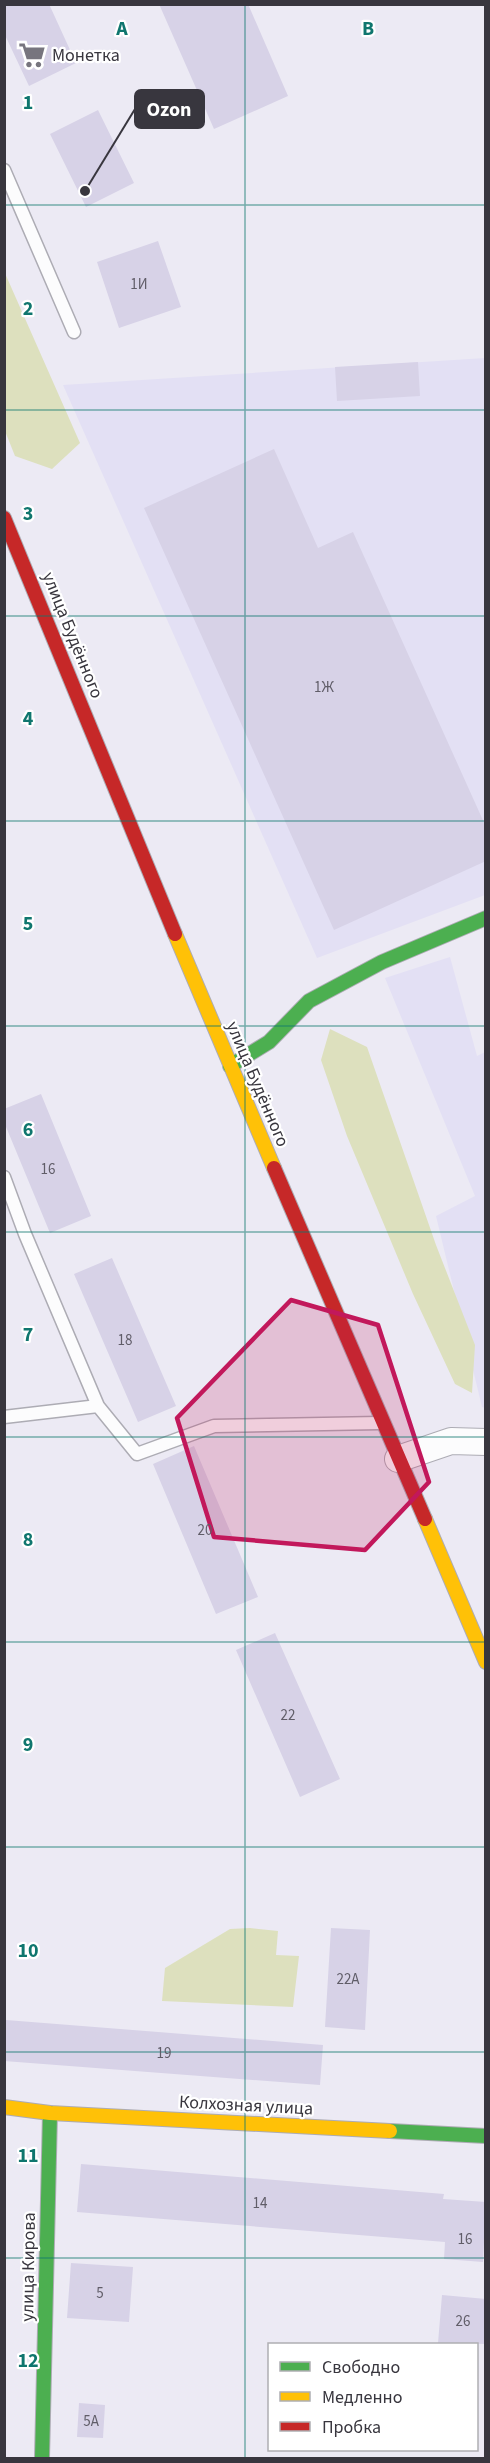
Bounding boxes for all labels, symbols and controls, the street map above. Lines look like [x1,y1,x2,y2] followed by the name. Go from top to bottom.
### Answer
[115,15,128,43] text: A
[362,15,374,43] text: B
[17,40,47,70] supermarket icon: Монетка
[52,43,120,68] place label: Монетка
[23,89,33,117] text: 1
[135,90,204,128] callout: Ozon
[147,96,191,124] text: Ozon
[130,274,148,295] house number: 1И
[23,295,33,323] text: 2
[23,500,33,528] text: 3
[36,568,109,702] street label: улица Будённого
[314,677,335,698] house number: 1Ж
[23,705,34,733] text: 4
[23,910,33,938] text: 5
[220,1018,295,1151] street label: улица Будённого
[23,1116,33,1144] text: 6
[41,1159,55,1180] house number: 16
[23,1321,33,1349] text: 7
[118,1330,132,1351] house number: 18
[198,1520,212,1541] house number: 20
[23,1526,33,1554] text: 8
[281,1705,295,1726] house number: 22
[23,1731,33,1759] text: 9
[17,1937,39,1965] text: 10
[336,1969,360,1990] house number: 22А
[157,2043,171,2064] house number: 19
[178,2090,314,2121] street label: Колхозная улица
[17,2142,39,2170] text: 11
[253,2193,268,2214] house number: 14
[15,2212,42,2322] street label: улица Кирова
[458,2229,472,2250] house number: 16
[96,2283,104,2304] house number: 5
[456,2311,470,2332] house number: 26
[268,2343,478,2451] legend
[17,2347,39,2375] text: 12
[322,2355,400,2380] text: Свободно
[322,2385,402,2410] text: Медленно
[83,2411,100,2432] house number: 5А
[322,2415,381,2440] text: Пробка

